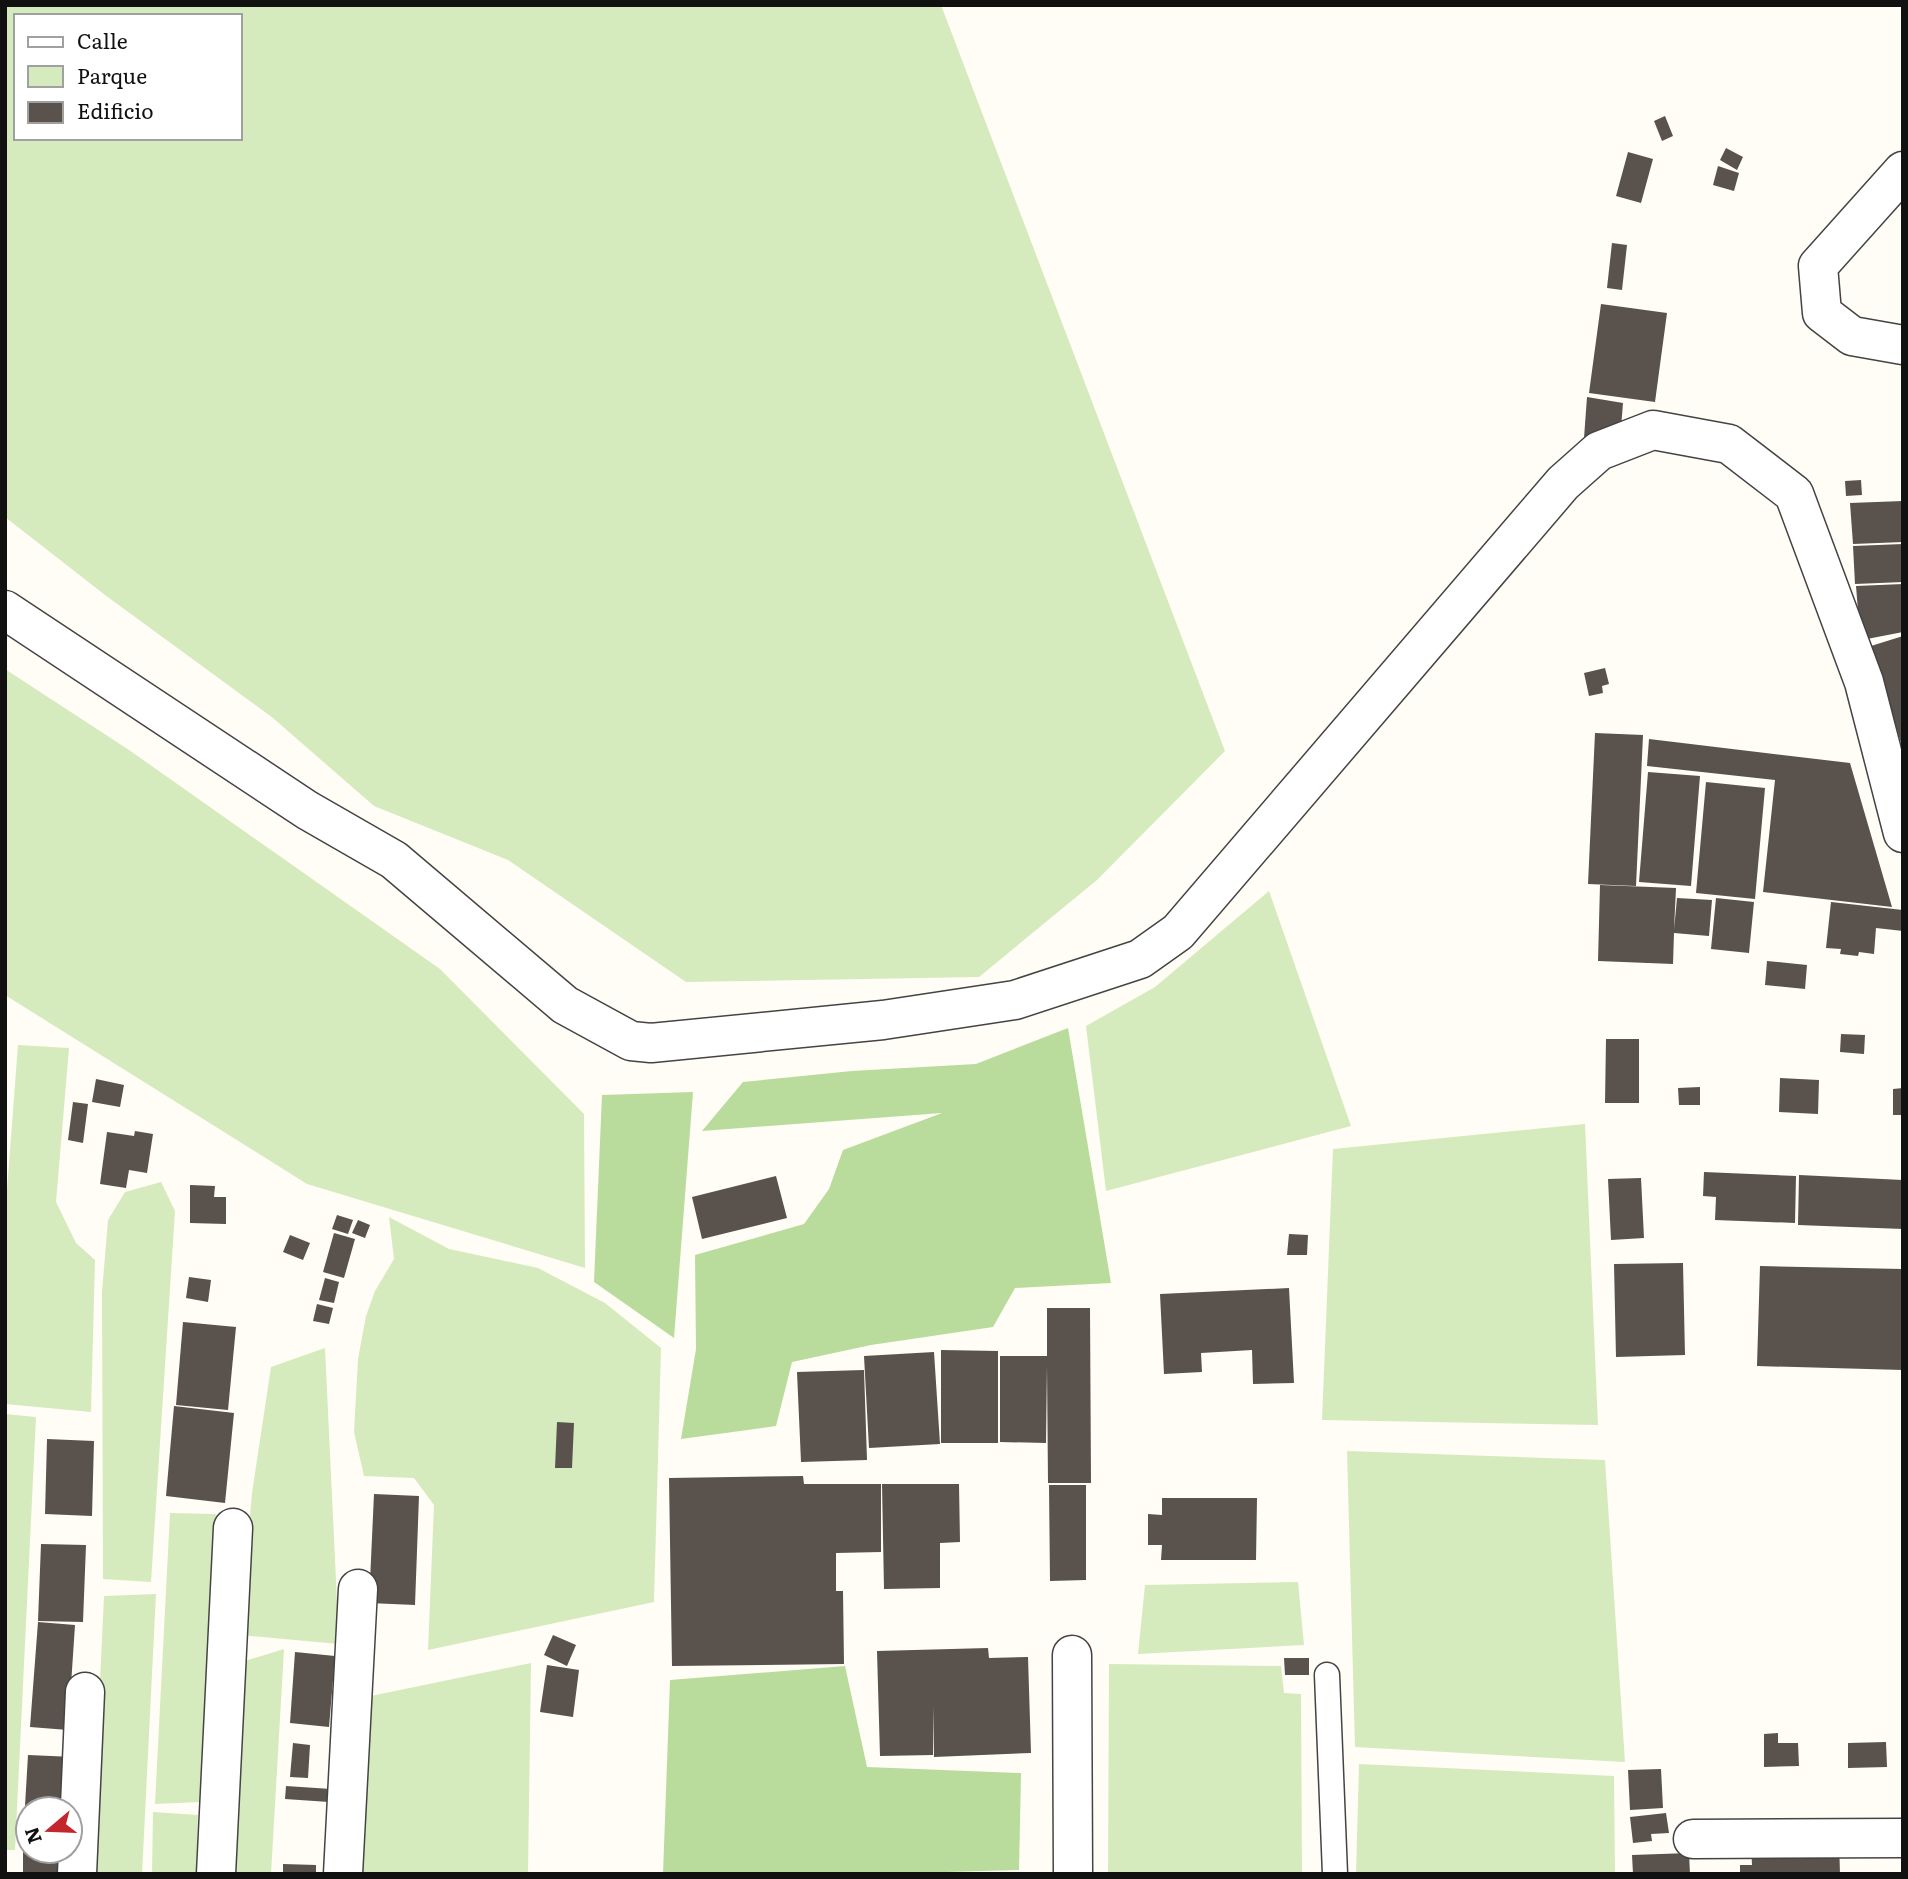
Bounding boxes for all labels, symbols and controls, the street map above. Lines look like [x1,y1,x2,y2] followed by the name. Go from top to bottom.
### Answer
[14,14,242,140] legend
[77,24,128,55] text: Calle
[77,59,147,90] text: Parque
[77,94,153,125] text: Edificio
[14,1795,84,1865] north arrow
[16,1824,48,1848] text: N

